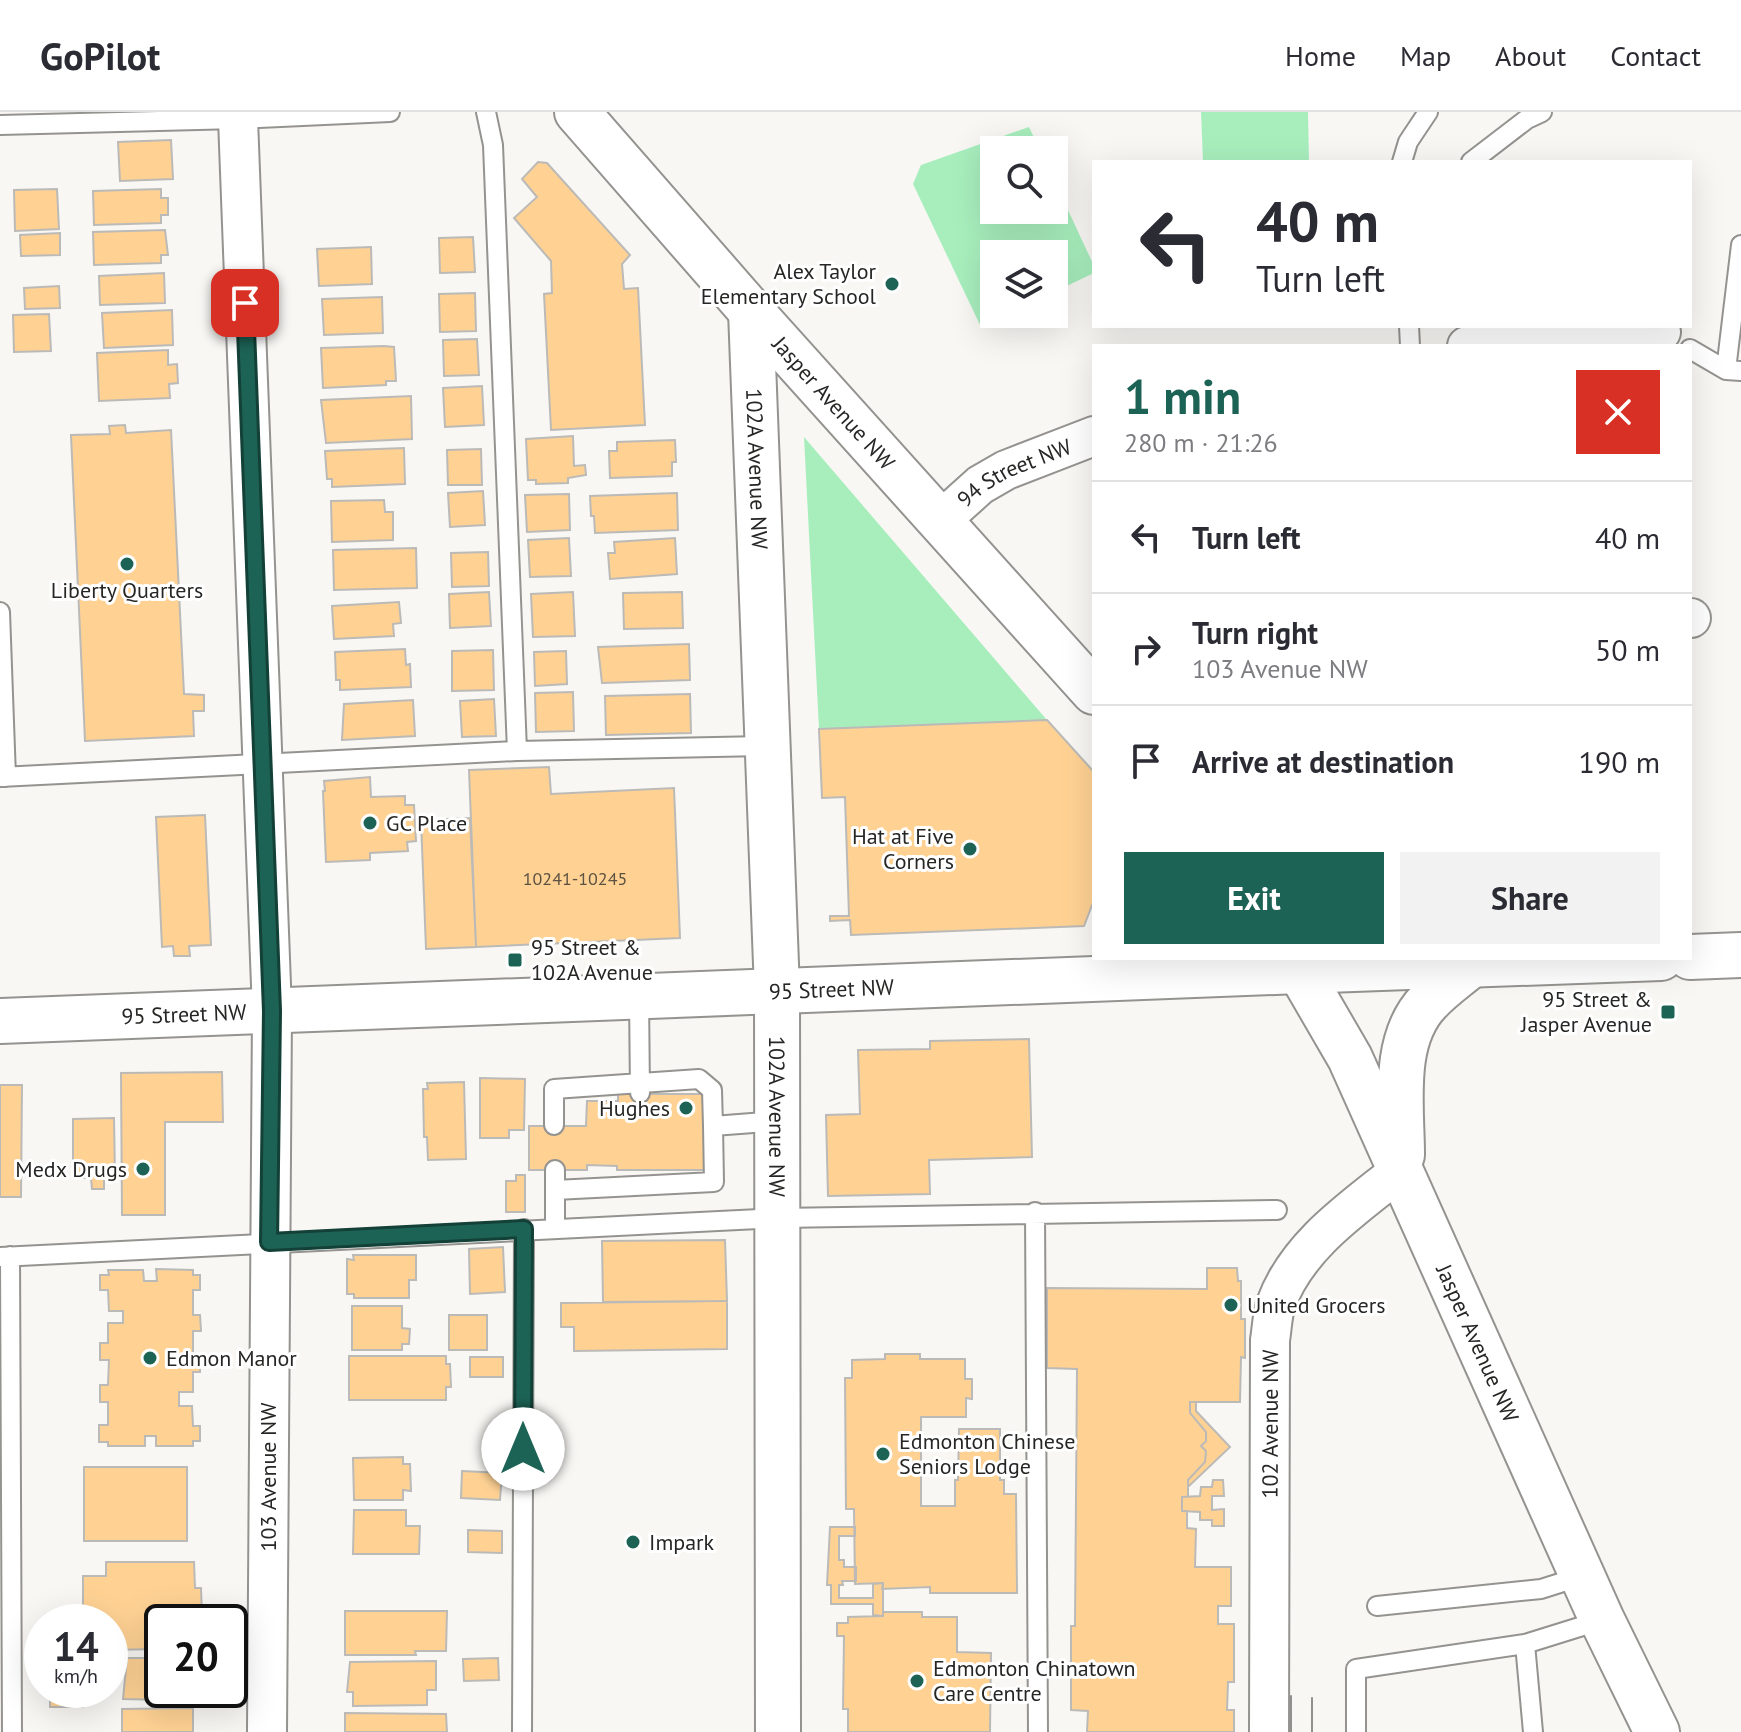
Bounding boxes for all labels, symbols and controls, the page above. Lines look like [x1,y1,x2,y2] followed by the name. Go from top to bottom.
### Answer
[40,31,160,80] text: GoPilot
[1285,37,1356,74] text: Home
[1400,37,1451,74] text: Map
[1495,37,1566,74] text: About
[1610,37,1701,74] text: Contact
[980,136,1068,328] map controls
[980,136,1068,224] button: search
[1256,185,1379,257] text: 40 m
[1124,192,1228,296] icon: left
[980,240,1068,328] button: layers
[1256,255,1385,302] text: Turn left
[701,257,877,310] place label: Alex Taylor Elementary School
[211,269,279,337] pin
[883,275,901,293] marker: Alex Taylor Elementary School
[223,281,267,325] icon: arrive
[766,330,902,476] street label: Jasper Avenue NW
[1124,365,1241,427] text: 1 min
[1576,370,1660,454] button: close
[740,388,774,551] street label: 102A Avenue NW
[1124,426,1278,459] text: 280 m · 21:26
[951,432,1076,513] street label: 94 Street NW
[1124,515,1168,559] icon: left
[1192,518,1300,557] text: Turn left
[1595,518,1660,557] text: 40 m
[118,555,136,573] marker: Liberty Quarters
[51,576,203,604] place label: Liberty Quarters
[1192,613,1318,652] text: Turn right
[1124,627,1168,671] icon: right
[1595,630,1660,669] text: 50 m
[1192,652,1368,685] text: 103 Avenue NW
[1124,739,1168,783] icon: arrive
[1192,742,1454,781] text: Arrive at destination
[1579,742,1660,781] text: 190 m
[386,809,467,837] place label: GC Place
[361,814,379,832] marker: GC Place
[852,822,954,875] place label: Hat at Five Corners
[961,840,979,858] marker: Hat at Five Corners
[1124,852,1384,944] button: Exit
[1400,852,1660,944] button: Share
[523,867,627,890] house number: 10241-10245
[531,933,653,986] place label: 95 Street & 102A Avenue
[506,951,524,969] marker: 95 Street & 102A Avenue
[768,973,895,1005] street label: 95 Street NW
[1520,985,1652,1038] place label: 95 Street & Jasper Avenue
[121,997,248,1030] street label: 95 Street NW
[1659,1003,1677,1021] marker: 95 Street & Jasper Avenue
[763,1036,791,1198] street label: 102A Avenue NW
[599,1094,670,1122] place label: Hughes
[677,1099,695,1117] marker: Hughes
[15,1155,127,1183] place label: Medx Drugs
[134,1160,152,1178] marker: Medx Drugs
[1430,1259,1526,1427] street label: Jasper Avenue NW
[1247,1291,1385,1319] place label: United Grocers
[1222,1296,1240,1314] marker: United Grocers
[166,1344,297,1372] place label: Edmon Manor
[141,1349,159,1367] marker: Edmon Manor
[1256,1349,1284,1498] street label: 102 Avenue NW
[254,1402,282,1551] street label: 103 Avenue NW
[481,1407,565,1491] position arrow
[899,1427,1075,1480] place label: Edmonton Chinese Seniors Lodge
[874,1445,892,1463] marker: Edmonton Chinese Seniors Lodge
[649,1528,715,1556] place label: Impark
[624,1533,642,1551] marker: Impark
[144,1604,248,1708] speed limit sign: 20
[53,1620,99,1672] text: 14
[933,1654,1136,1707] place label: Edmonton Chinatown Care Centre
[54,1663,98,1689] text: km/h
[908,1672,926,1690] marker: Edmonton Chinatown Care Centre

